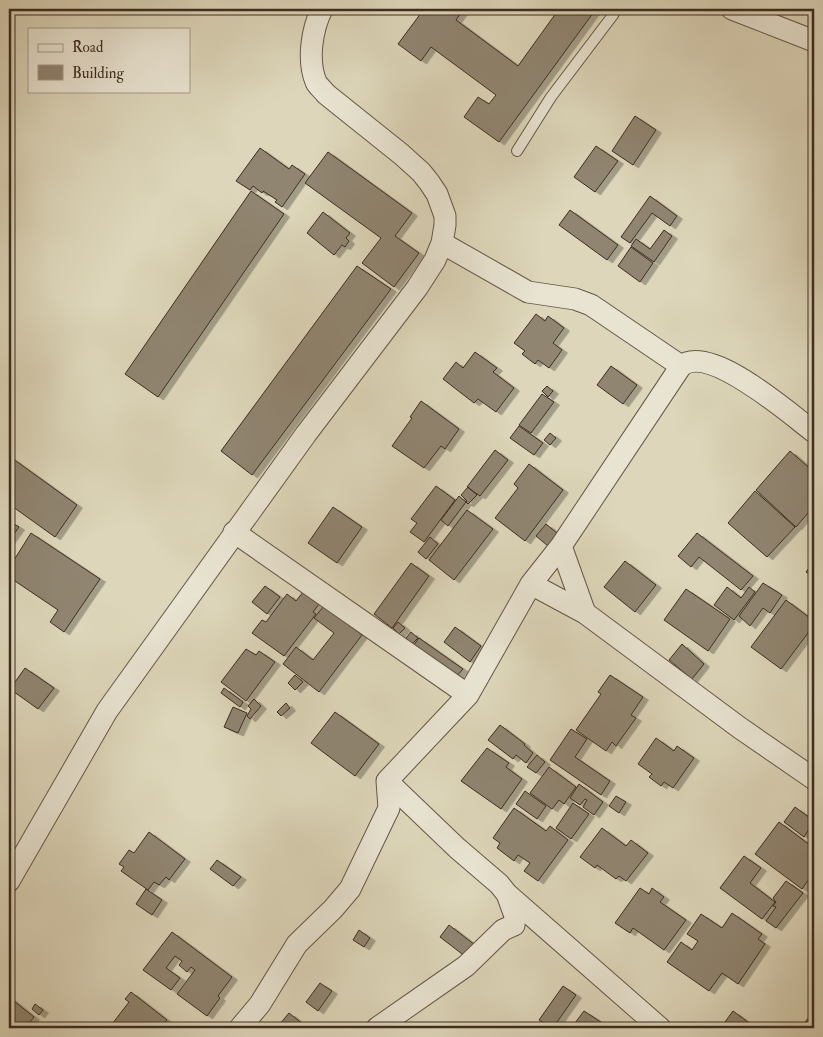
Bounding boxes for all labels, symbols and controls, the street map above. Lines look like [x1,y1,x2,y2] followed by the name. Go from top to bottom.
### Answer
[28,28,190,92] legend
[72,38,104,57] text: Road
[72,64,124,83] text: Building

